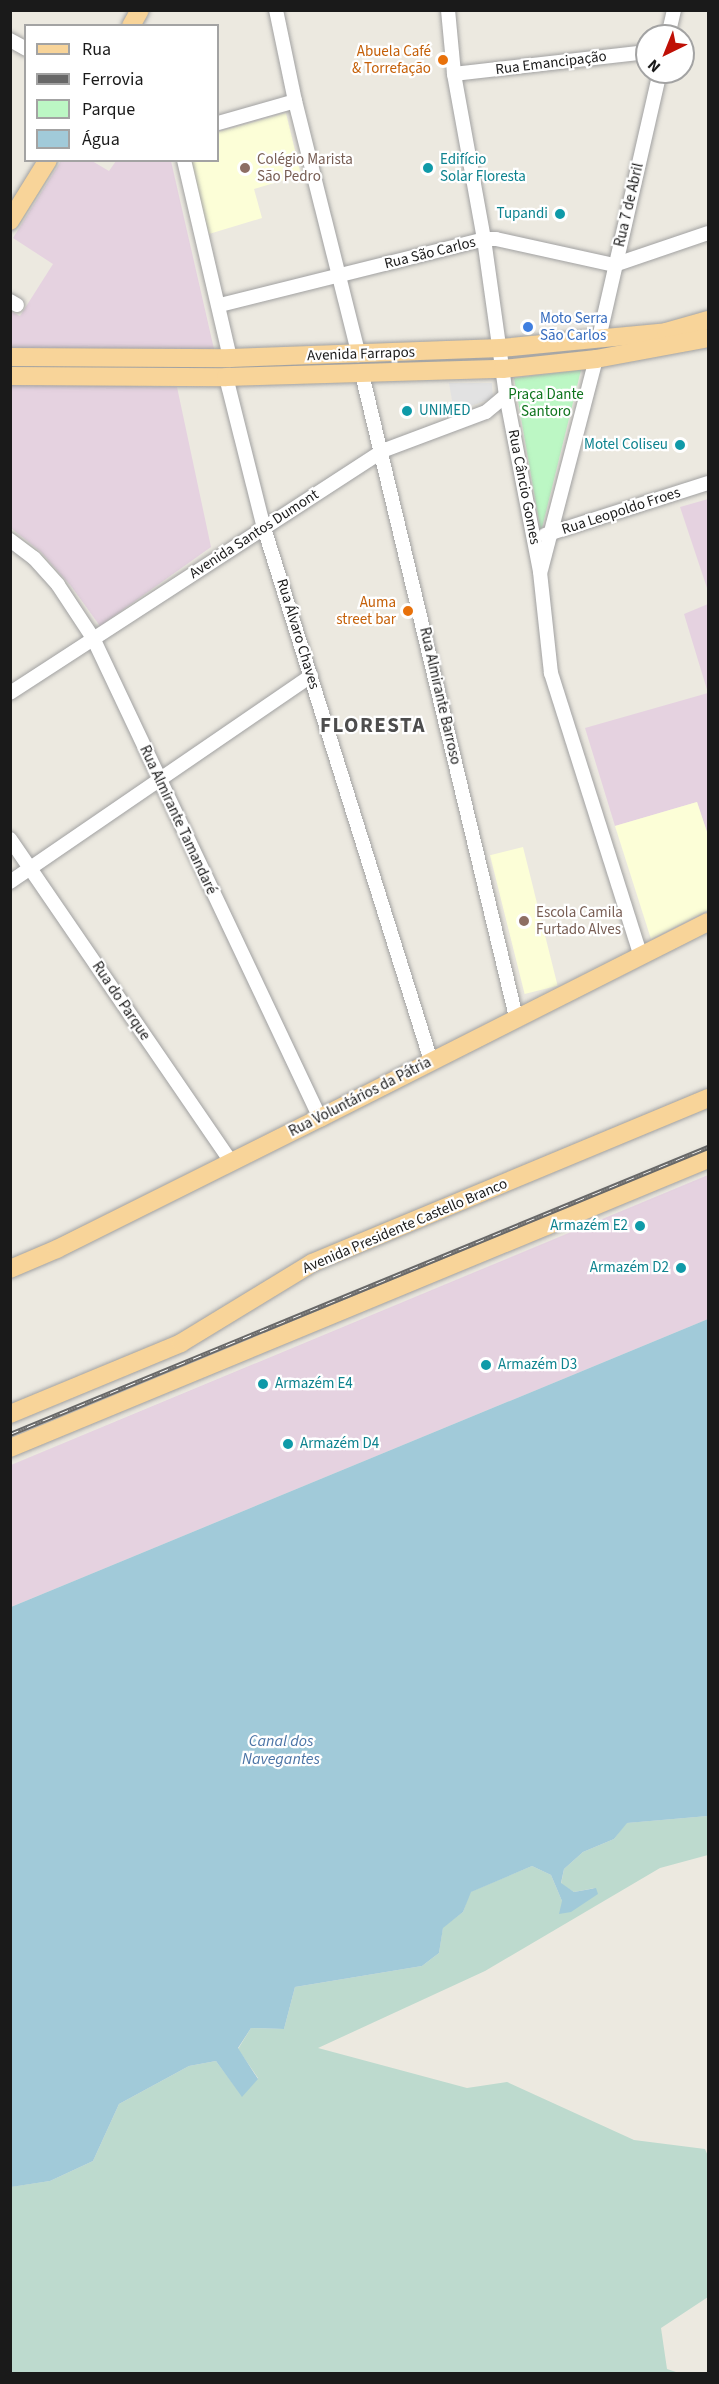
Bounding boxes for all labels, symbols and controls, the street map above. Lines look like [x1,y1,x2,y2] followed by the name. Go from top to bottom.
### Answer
[24,24,219,162] legend
[635,24,695,84] north arrow
[82,37,111,62] text: Rua
[352,42,431,77] place label: Abuela Café & Torrefação
[494,47,608,79] street label: Rua Emancipação
[436,53,450,67] marker: Abuela Café & Torrefação
[643,54,665,77] text: N
[82,67,143,92] text: Ferrovia
[82,97,135,122] text: Parque
[82,127,120,152] text: Água
[257,150,353,185] place label: Colégio Marista São Pedro
[440,150,526,185] place label: Edifício Solar Floresta
[238,161,252,175] marker: Colégio Marista São Pedro
[421,161,435,175] marker: Edifício Solar Floresta
[611,161,647,249] street label: Rua 7 de Abril
[497,205,548,223] place label: Tupandi
[553,207,567,221] marker: Tupandi
[382,233,478,273] street label: Rua São Carlos
[540,309,608,344] place label: Moto Serra São Carlos
[521,320,535,334] marker: Moto Serra São Carlos
[307,343,415,365] street label: Avenida Farrapos
[508,385,584,420] park label: Praça Dante Santoro
[419,402,470,420] place label: UNIMED
[400,404,414,418] marker: UNIMED
[504,428,544,546] street label: Rua Câncio Gomes
[584,436,668,454] place label: Motel Coliseu
[673,438,687,452] marker: Motel Coliseu
[559,483,683,539] street label: Rua Leopoldo Froes
[186,485,322,583] street label: Avenida Santos Dumont
[273,577,323,691] street label: Rua Álvaro Chaves
[336,593,396,628] place label: Auma street bar
[401,604,415,618] marker: Auma street bar
[415,626,465,766] street label: Rua Almirante Barroso
[320,712,426,738] district label: FLORESTA
[136,743,220,897] street label: Rua Almirante Tamandaré
[536,903,623,938] place label: Escola Camila Furtado Alves
[517,914,531,928] marker: Escola Camila Furtado Alves
[88,958,154,1044] street label: Rua do Parque
[286,1053,434,1141] street label: Rua Voluntários da Pátria
[300,1175,510,1277] street label: Avenida Presidente Castello Branco
[550,1217,628,1235] place label: Armazém E2
[633,1219,647,1233] marker: Armazém E2
[590,1259,669,1277] place label: Armazém D2
[674,1261,688,1275] marker: Armazém D2
[498,1356,577,1374] place label: Armazém D3
[479,1358,493,1372] marker: Armazém D3
[275,1375,353,1393] place label: Armazém E4
[256,1377,270,1391] marker: Armazém E4
[300,1435,379,1453] place label: Armazém D4
[281,1437,295,1451] marker: Armazém D4
[242,1731,320,1769] water label: Canal dos Navegantes

